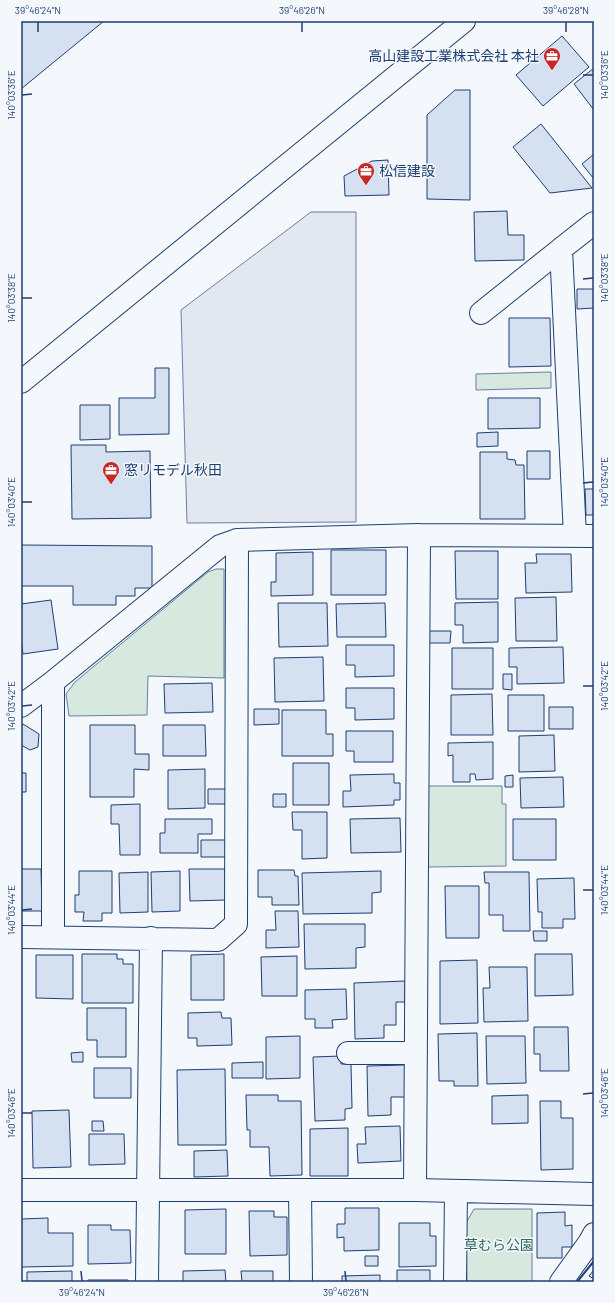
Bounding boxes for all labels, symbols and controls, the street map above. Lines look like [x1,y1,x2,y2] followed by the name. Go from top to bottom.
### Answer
[15,4,61,16] text: 39°46'24"N
[279,4,325,16] text: 39°46'26"N
[543,4,589,16] text: 39°46'28"N
[542,46,562,71] office icon: 高山建設工業株式会社 本社
[368,47,539,64] place label: 高山建設工業株式会社 本社
[598,50,610,100] text: 140°03'36"E
[5,70,17,120] text: 140°03'36"E
[356,161,376,186] office icon: 松信建設
[379,162,435,179] place label: 松信建設
[598,253,610,303] text: 140°03'38"E
[5,273,17,323] text: 140°03'38"E
[598,457,610,507] text: 140°03'40"E
[101,460,121,485] office icon: 窓リモデル秋田
[124,461,222,478] place label: 窓リモデル秋田
[5,477,17,527] text: 140°03'40"E
[598,661,610,711] text: 140°03'42"E
[5,681,17,731] text: 140°03'42"E
[598,865,610,915] text: 140°03'44"E
[5,885,17,935] text: 140°03'44"E
[598,1068,610,1118] text: 140°03'46"E
[5,1088,17,1138] text: 140°03'46"E
[464,1236,534,1253] park label: 草むら公園
[59,1286,105,1298] text: 39°46'24"N
[323,1286,369,1298] text: 39°46'26"N

